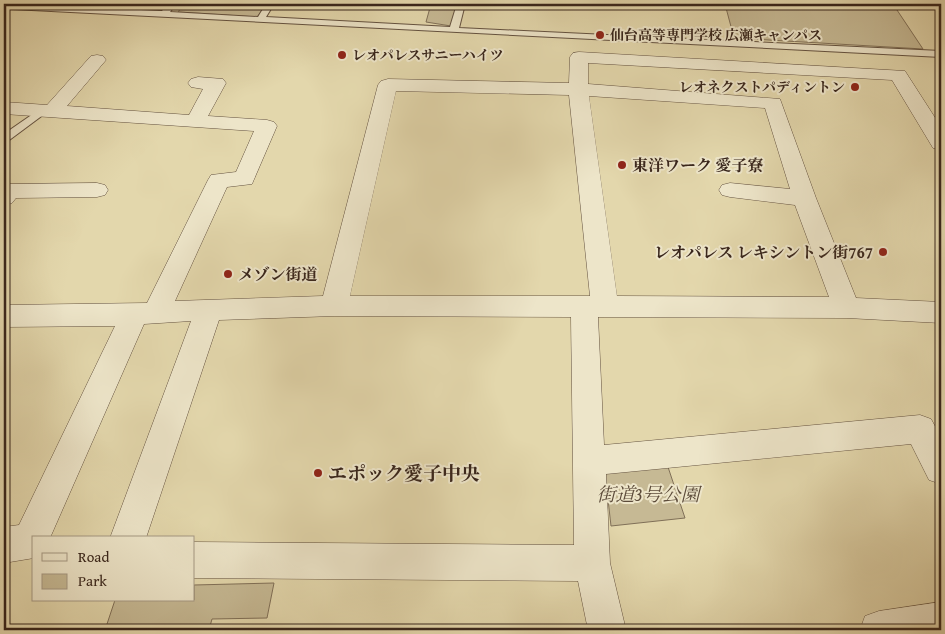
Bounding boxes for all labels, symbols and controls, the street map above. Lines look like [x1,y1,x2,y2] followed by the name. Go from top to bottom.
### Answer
[610,25,822,45] place label: 仙台高等専門学校 広瀬キャンパス
[594,29,606,41] marker: 仙台高等専門学校 広瀬キャンパス
[352,45,504,65] place label: レオパレスサニーハイツ
[336,49,348,61] marker: レオパレスサニーハイツ
[679,77,845,97] place label: レオネクストパディントン
[849,81,861,93] marker: レオネクストパディントン
[632,153,764,177] place label: 東洋ワーク 愛子寮
[616,159,628,171] marker: 東洋ワーク 愛子寮
[654,240,873,264] place label: レオパレス レキシントン街767
[877,246,889,258] marker: レオパレス レキシントン街767
[238,262,318,286] place label: メゾン街道
[222,268,234,280] marker: メゾン街道
[328,459,480,487] place label: エポック愛子中央
[312,467,324,479] marker: エポック愛子中央
[597,480,702,508] park label: 街道3号公園
[32,536,195,602] legend
[78,546,109,567] text: Road
[78,570,107,591] text: Park

